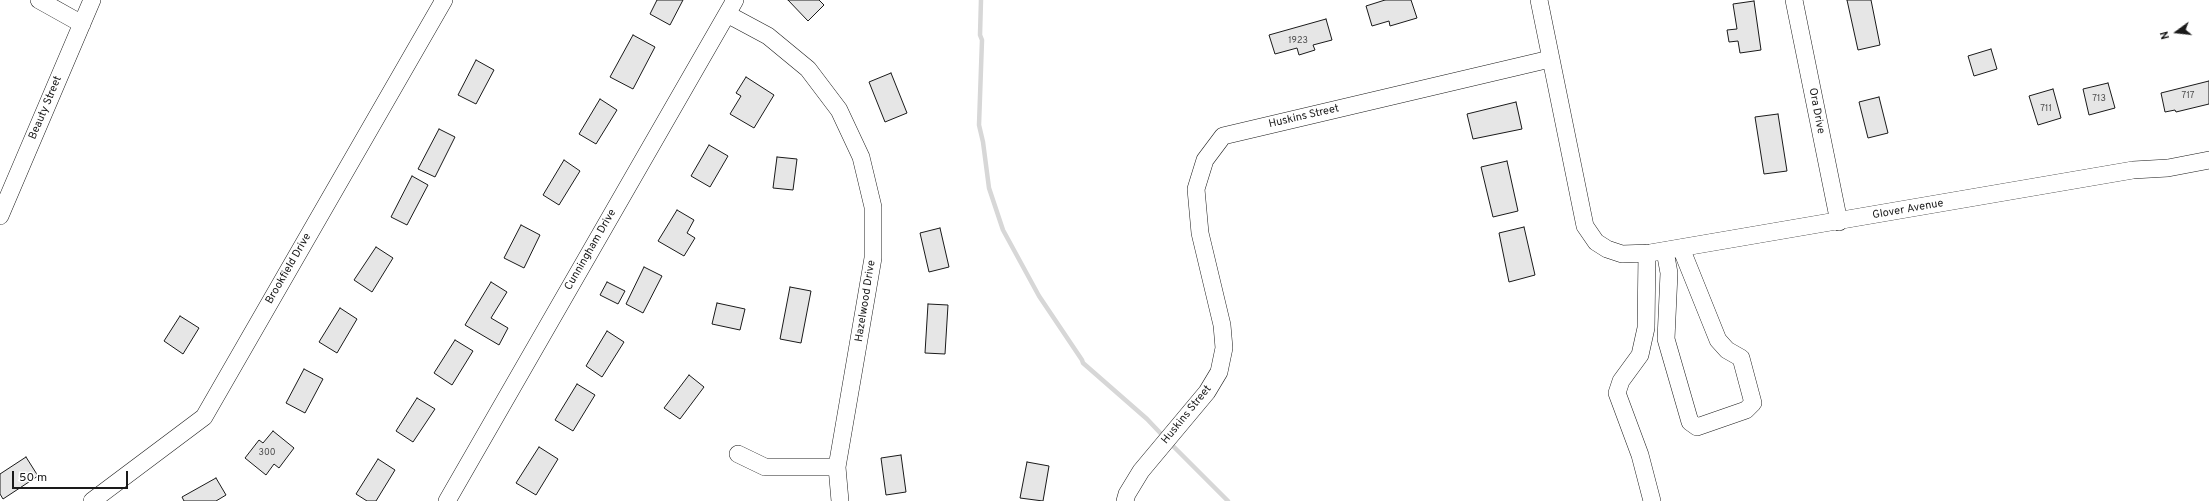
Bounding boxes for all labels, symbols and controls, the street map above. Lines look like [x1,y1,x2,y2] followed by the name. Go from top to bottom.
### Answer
[2157,12,2197,52] north arrow
[2158,29,2173,41] text: N
[1288,36,1308,46] house number: 1923
[27,74,65,142] street label: Beauty Street
[1805,87,1827,135] street label: Ora Drive
[2182,91,2194,101] house number: 717
[2092,94,2106,104] house number: 713
[1267,102,1341,132] street label: Huskins Street
[2040,104,2052,114] house number: 711
[1872,197,1944,223] street label: Glover Avenue
[562,207,620,293] street label: Cunningham Drive
[263,231,315,307] street label: Brookfield Drive
[853,259,879,343] street label: Hazelwood Drive
[1159,383,1215,447] street label: Huskins Street
[259,448,275,458] house number: 300
[14,463,130,489] scale bar
[19,470,47,486] text: 50 m

